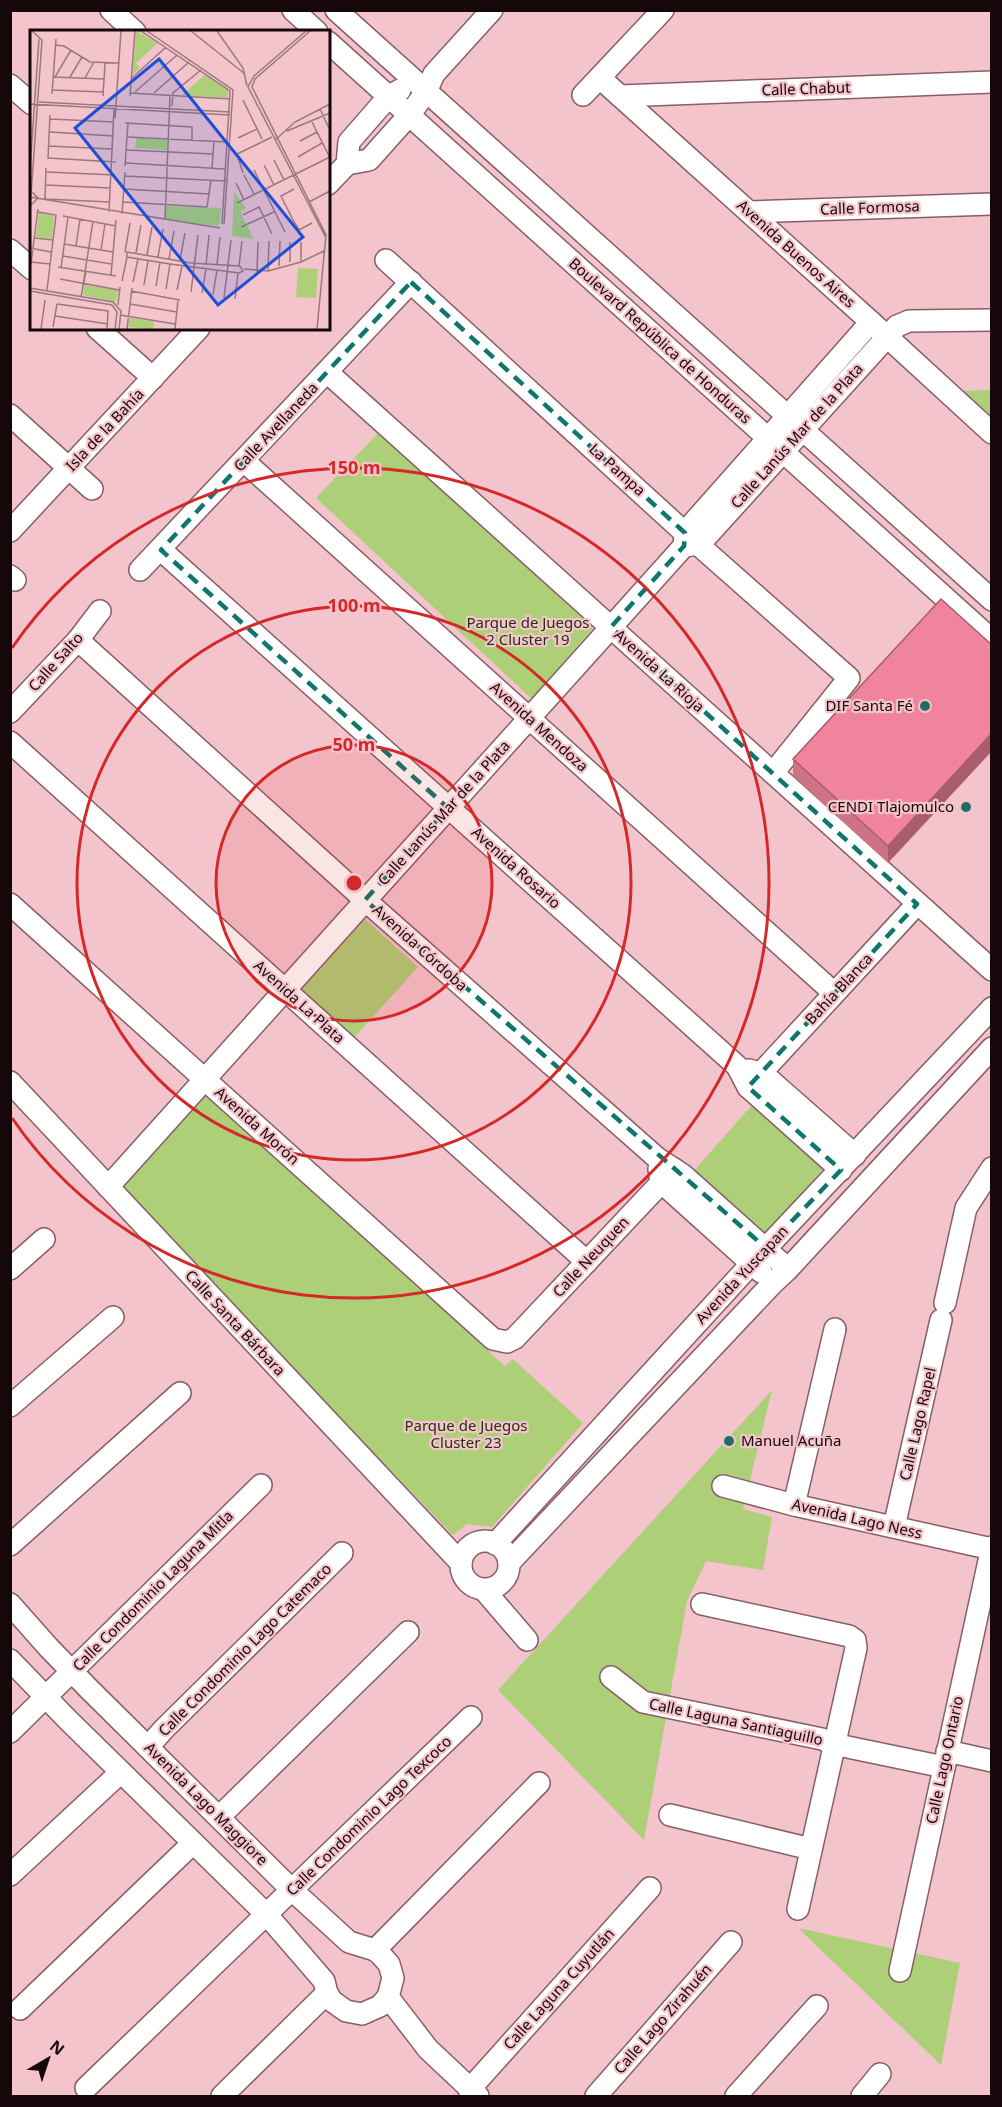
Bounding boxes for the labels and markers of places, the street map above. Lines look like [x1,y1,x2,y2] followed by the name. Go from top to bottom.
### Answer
[825,695,913,715] place label: DIF Santa Fé
[918,699,932,713] marker: DIF Santa Fé
[828,796,954,816] place label: CENDI Tlajomulco
[959,800,973,814] marker: CENDI Tlajomulco
[344,873,364,893] centre of rings
[741,1430,842,1450] place label: Manuel Acuña
[722,1434,736,1448] marker: Manuel Acuña

